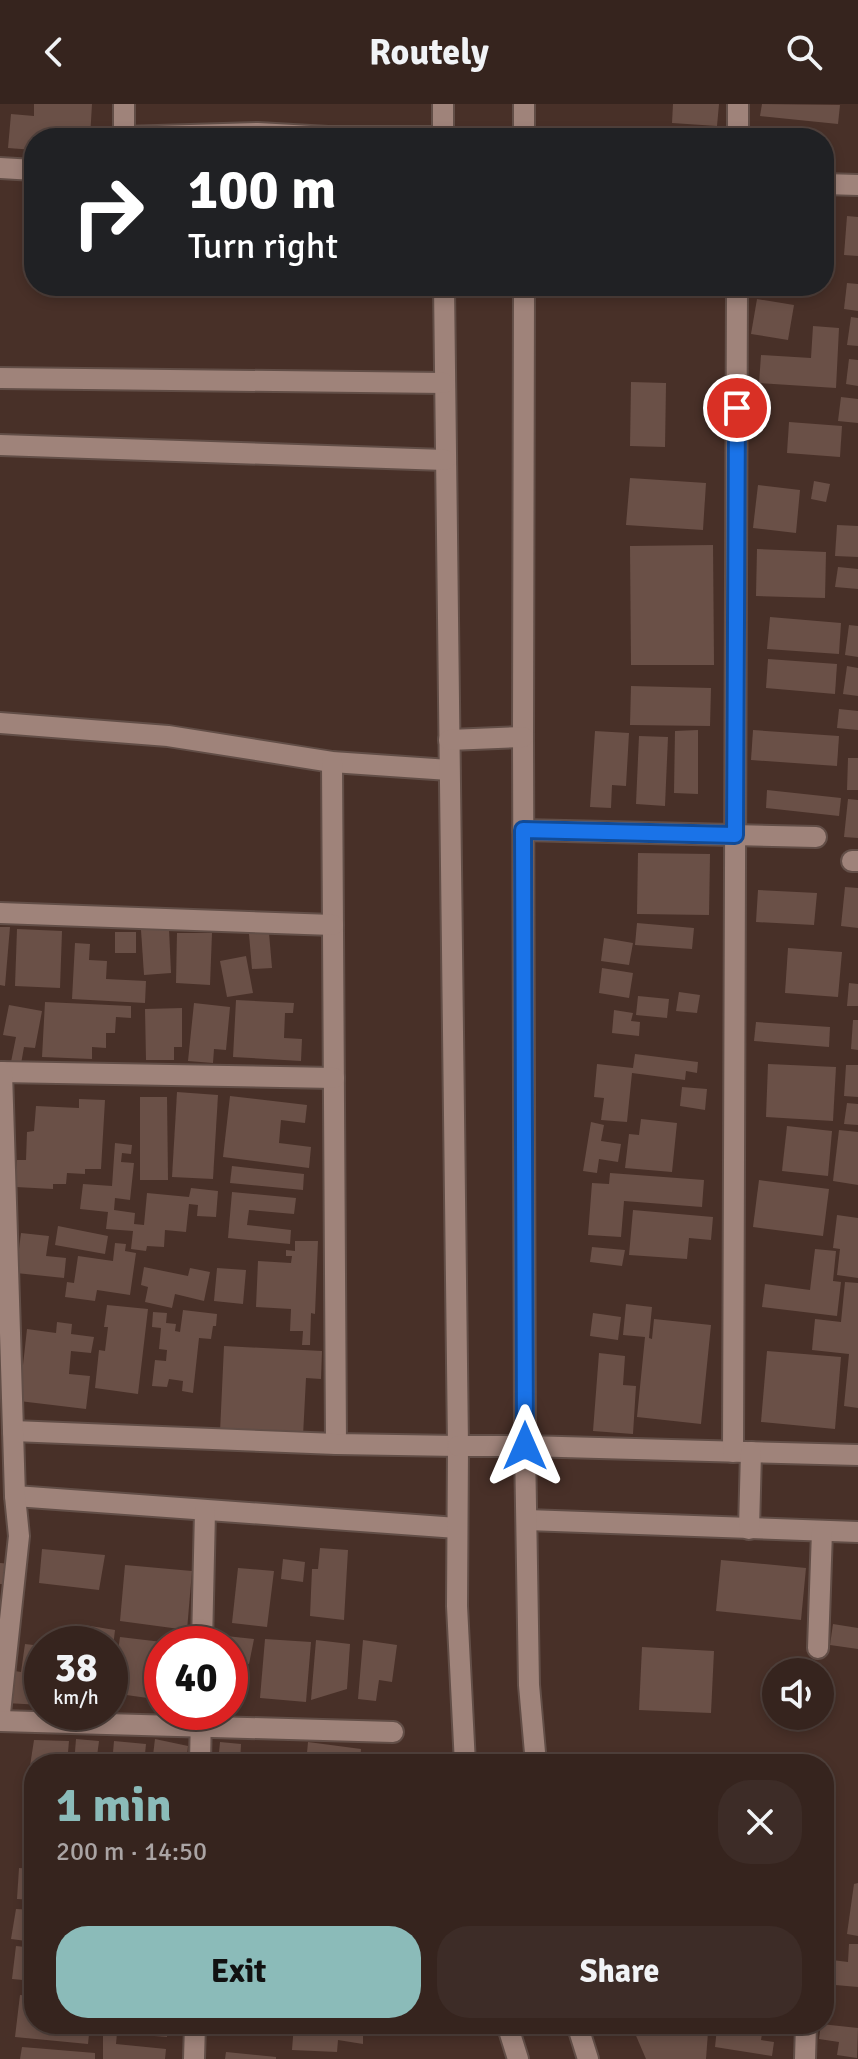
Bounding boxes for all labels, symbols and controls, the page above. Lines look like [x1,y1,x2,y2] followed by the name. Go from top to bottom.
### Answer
[32,30,76,74] icon: back
[369,30,489,75] text: Routely
[782,30,826,74] icon: search
[188,155,336,224] text: 100 m
[56,160,160,264] icon: right
[188,224,338,269] text: Turn right
[703,374,771,442] pin
[715,386,759,430] icon: arrive
[483,1404,567,1488] position arrow
[144,1626,248,1730] speed limit sign: 40
[54,1643,98,1693] text: 38
[762,1658,834,1730] map controls
[762,1658,834,1730] button: sound
[53,1685,99,1710] text: km/h
[56,1776,172,1835] text: 1 min
[718,1780,802,1864] button: close
[56,1836,207,1868] text: 200 m · 14:50
[56,1926,421,2018] button: Exit
[437,1926,802,2018] button: Share

